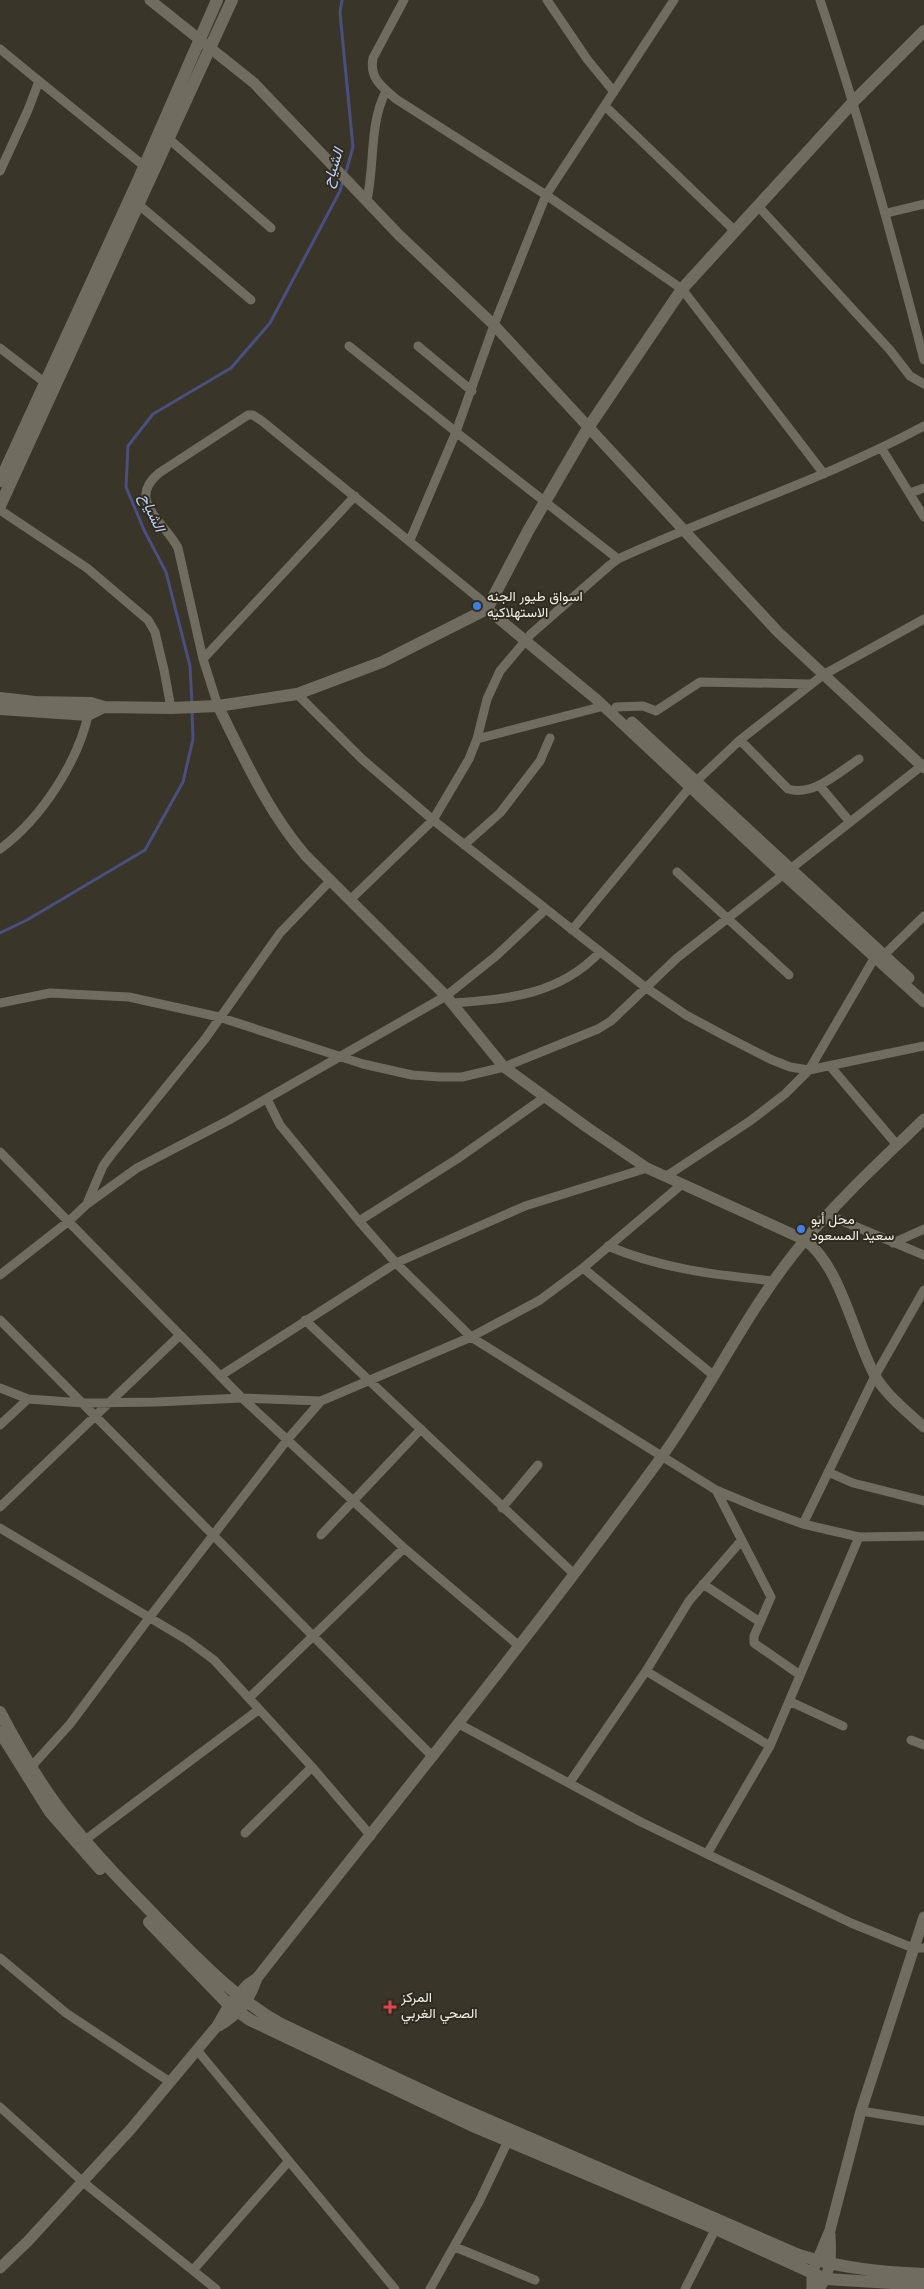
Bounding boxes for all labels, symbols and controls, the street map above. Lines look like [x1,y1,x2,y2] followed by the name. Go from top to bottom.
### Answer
[317,144,352,191] water label: الشياح
[132,490,170,537] water label: الشياح
[487,587,583,625] place label: اسواق طيور الجنه الاستهلاكيه
[471,600,483,612] marker: اسواق طيور الجنه الاستهلاكيه
[811,1210,894,1248] place label: محل أبو سعيد المسعود
[795,1223,807,1235] marker: محل أبو سعيد المسعود
[400,1988,478,2026] place label: المركز الصحي الغربي
[383,2000,397,2014] marker: المركز الصحي الغربي

